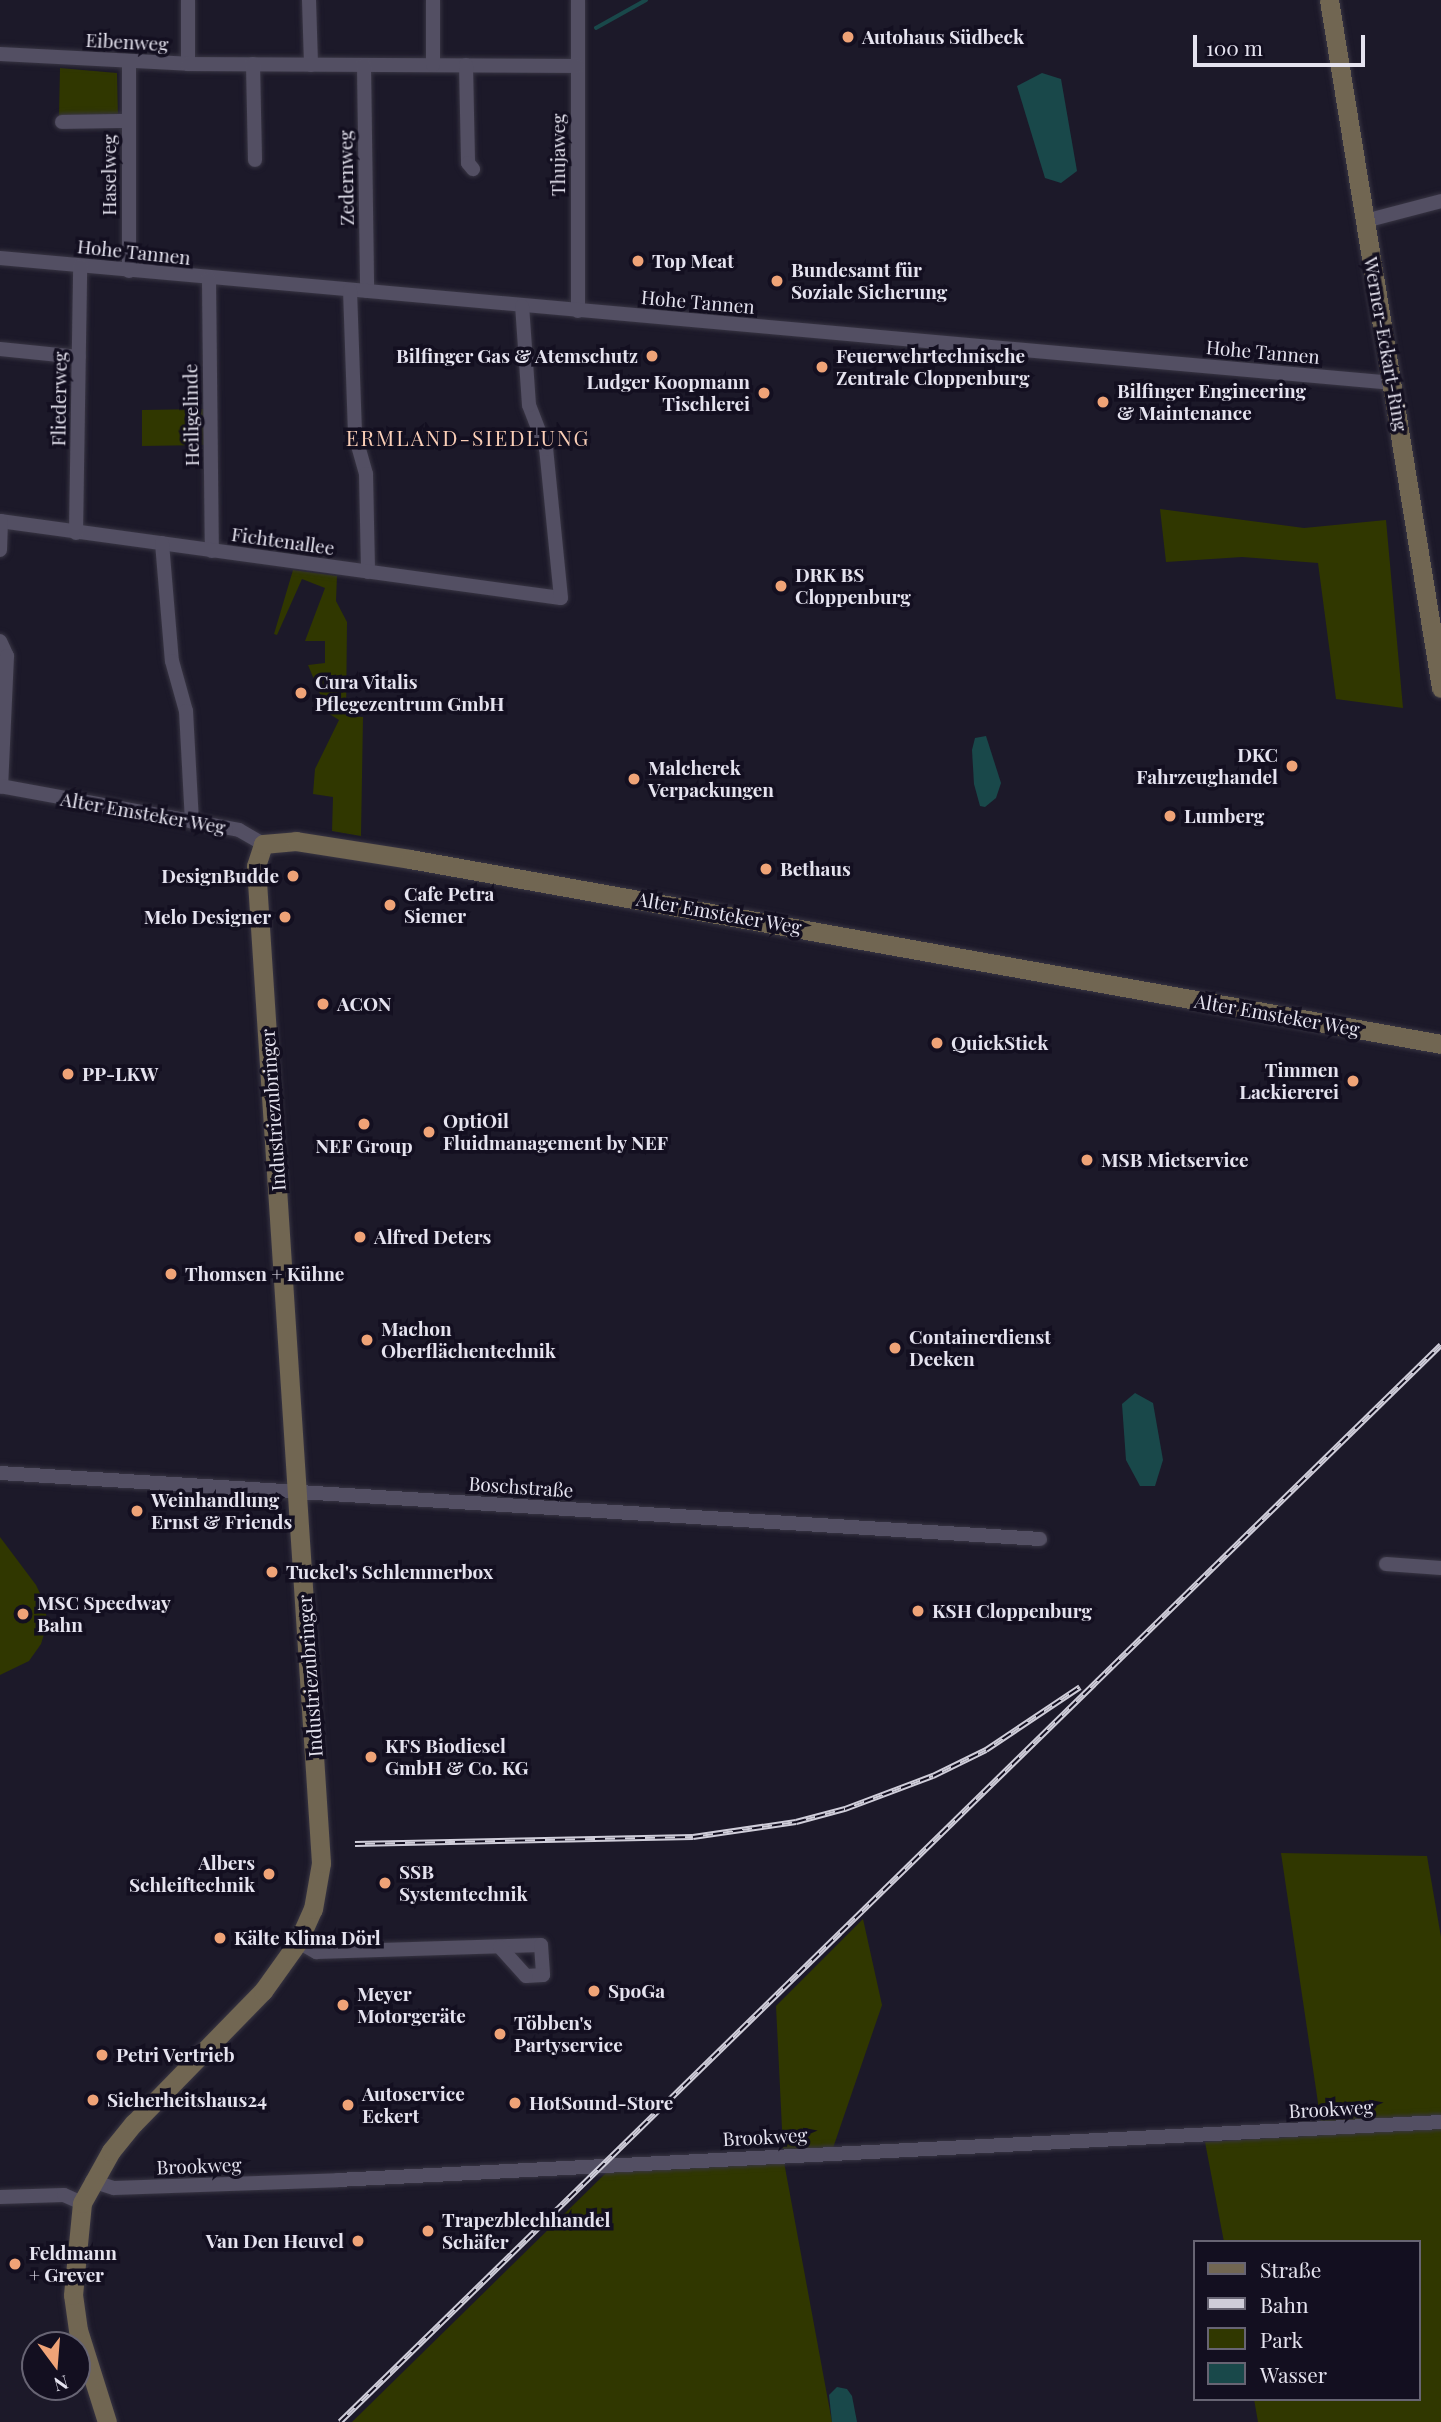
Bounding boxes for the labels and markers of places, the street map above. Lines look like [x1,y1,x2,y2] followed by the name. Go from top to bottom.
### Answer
[862,26,1024,48] place label: Autohaus Südbeck
[840,29,856,45] marker: Autohaus Südbeck
[652,250,734,272] place label: Top Meat
[630,253,646,269] marker: Top Meat
[791,259,947,303] place label: Bundesamt für Soziale Sicherung
[769,273,785,289] marker: Bundesamt für Soziale Sicherung
[395,345,638,367] place label: Bilfinger Gas & Atemschutz
[836,345,1029,389] place label: Feuerwehrtechnische Zentrale Cloppenburg
[644,348,660,364] marker: Bilfinger Gas & Atemschutz
[814,359,830,375] marker: Feuerwehrtechnische Zentrale Cloppenburg
[586,371,750,415] place label: Ludger Koopmann Tischlerei
[1117,380,1306,424] place label: Bilfinger Engineering & Maintenance
[756,385,772,401] marker: Ludger Koopmann Tischlerei
[1095,394,1111,410] marker: Bilfinger Engineering & Maintenance
[795,564,911,608] place label: DRK BS Cloppenburg
[773,578,789,594] marker: DRK BS Cloppenburg
[315,671,504,715] place label: Cura Vitalis Pflegezentrum GmbH
[293,685,309,701] marker: Cura Vitalis Pflegezentrum GmbH
[1136,744,1278,788] place label: DKC Fahrzeughandel
[648,757,774,801] place label: Malcherek Verpackungen
[1284,758,1300,774] marker: DKC Fahrzeughandel
[626,771,642,787] marker: Malcherek Verpackungen
[1184,805,1264,827] place label: Lumberg
[1162,808,1178,824] marker: Lumberg
[780,858,851,880] place label: Bethaus
[758,861,774,877] marker: Bethaus
[161,865,279,887] place label: DesignBudde
[285,868,301,884] marker: DesignBudde
[404,883,494,927] place label: Cafe Petra Siemer
[382,897,398,913] marker: Cafe Petra Siemer
[144,906,271,928] place label: Melo Designer
[277,909,293,925] marker: Melo Designer
[337,993,392,1015] place label: ACON
[315,996,331,1012] marker: ACON
[951,1032,1048,1054] place label: QuickStick
[929,1035,945,1051] marker: QuickStick
[1239,1059,1339,1103] place label: Timmen Lackiererei
[82,1063,158,1085] place label: PP-LKW
[60,1066,76,1082] marker: PP-LKW
[1345,1073,1361,1089] marker: Timmen Lackiererei
[443,1110,669,1154] place label: OptiOil Fluidmanagement by NEF
[356,1116,372,1132] marker: NEF Group
[421,1124,437,1140] marker: OptiOil Fluidmanagement by NEF
[315,1135,413,1157] place label: NEF Group
[1101,1149,1249,1171] place label: MSB Mietservice
[1079,1152,1095,1168] marker: MSB Mietservice
[374,1226,491,1248] place label: Alfred Deters
[352,1229,368,1245] marker: Alfred Deters
[185,1263,344,1285] place label: Thomsen + Kühne
[163,1266,179,1282] marker: Thomsen + Kühne
[381,1318,556,1362] place label: Machon Oberflächentechnik
[909,1326,1051,1370] place label: Containerdienst Deeken
[359,1332,375,1348] marker: Machon Oberflächentechnik
[887,1340,903,1356] marker: Containerdienst Deeken
[151,1489,292,1533] place label: Weinhandlung Ernst & Friends
[129,1503,145,1519] marker: Weinhandlung Ernst & Friends
[286,1561,493,1583] place label: Tuckel's Schlemmerbox
[264,1564,280,1580] marker: Tuckel's Schlemmerbox
[37,1592,171,1636] place label: MSC Speedway Bahn
[932,1600,1092,1622] place label: KSH Cloppenburg
[910,1603,926,1619] marker: KSH Cloppenburg
[15,1606,31,1622] marker: MSC Speedway Bahn
[385,1735,528,1779] place label: KFS Biodiesel GmbH & Co. KG
[363,1749,379,1765] marker: KFS Biodiesel GmbH & Co. KG
[129,1852,255,1896] place label: Albers Schleiftechnik
[399,1861,528,1905] place label: SSB Systemtechnik
[261,1866,277,1882] marker: Albers Schleiftechnik
[377,1875,393,1891] marker: SSB Systemtechnik
[234,1927,381,1949] place label: Kälte Klima Dörl
[212,1930,228,1946] marker: Kälte Klima Dörl
[608,1980,665,2002] place label: SpoGa
[357,1983,466,2027] place label: Meyer Motorgeräte
[586,1983,602,1999] marker: SpoGa
[335,1997,351,2013] marker: Meyer Motorgeräte
[514,2012,623,2056] place label: Többen's Partyservice
[492,2026,508,2042] marker: Többen's Partyservice
[116,2044,235,2066] place label: Petri Vertrieb
[94,2047,110,2063] marker: Petri Vertrieb
[362,2083,465,2127] place label: Autoservice Eckert
[107,2089,267,2111] place label: Sicherheitshaus24
[85,2092,101,2108] marker: Sicherheitshaus24
[529,2092,673,2114] place label: HotSound-Store
[507,2095,523,2111] marker: HotSound-Store
[340,2097,356,2113] marker: Autoservice Eckert
[442,2209,611,2253] place label: Trapezblechhandel Schäfer
[420,2223,436,2239] marker: Trapezblechhandel Schäfer
[206,2230,344,2252] place label: Van Den Heuvel
[350,2233,366,2249] marker: Van Den Heuvel
[29,2242,117,2286] place label: Feldmann + Grever
[7,2256,23,2272] marker: Feldmann + Grever

